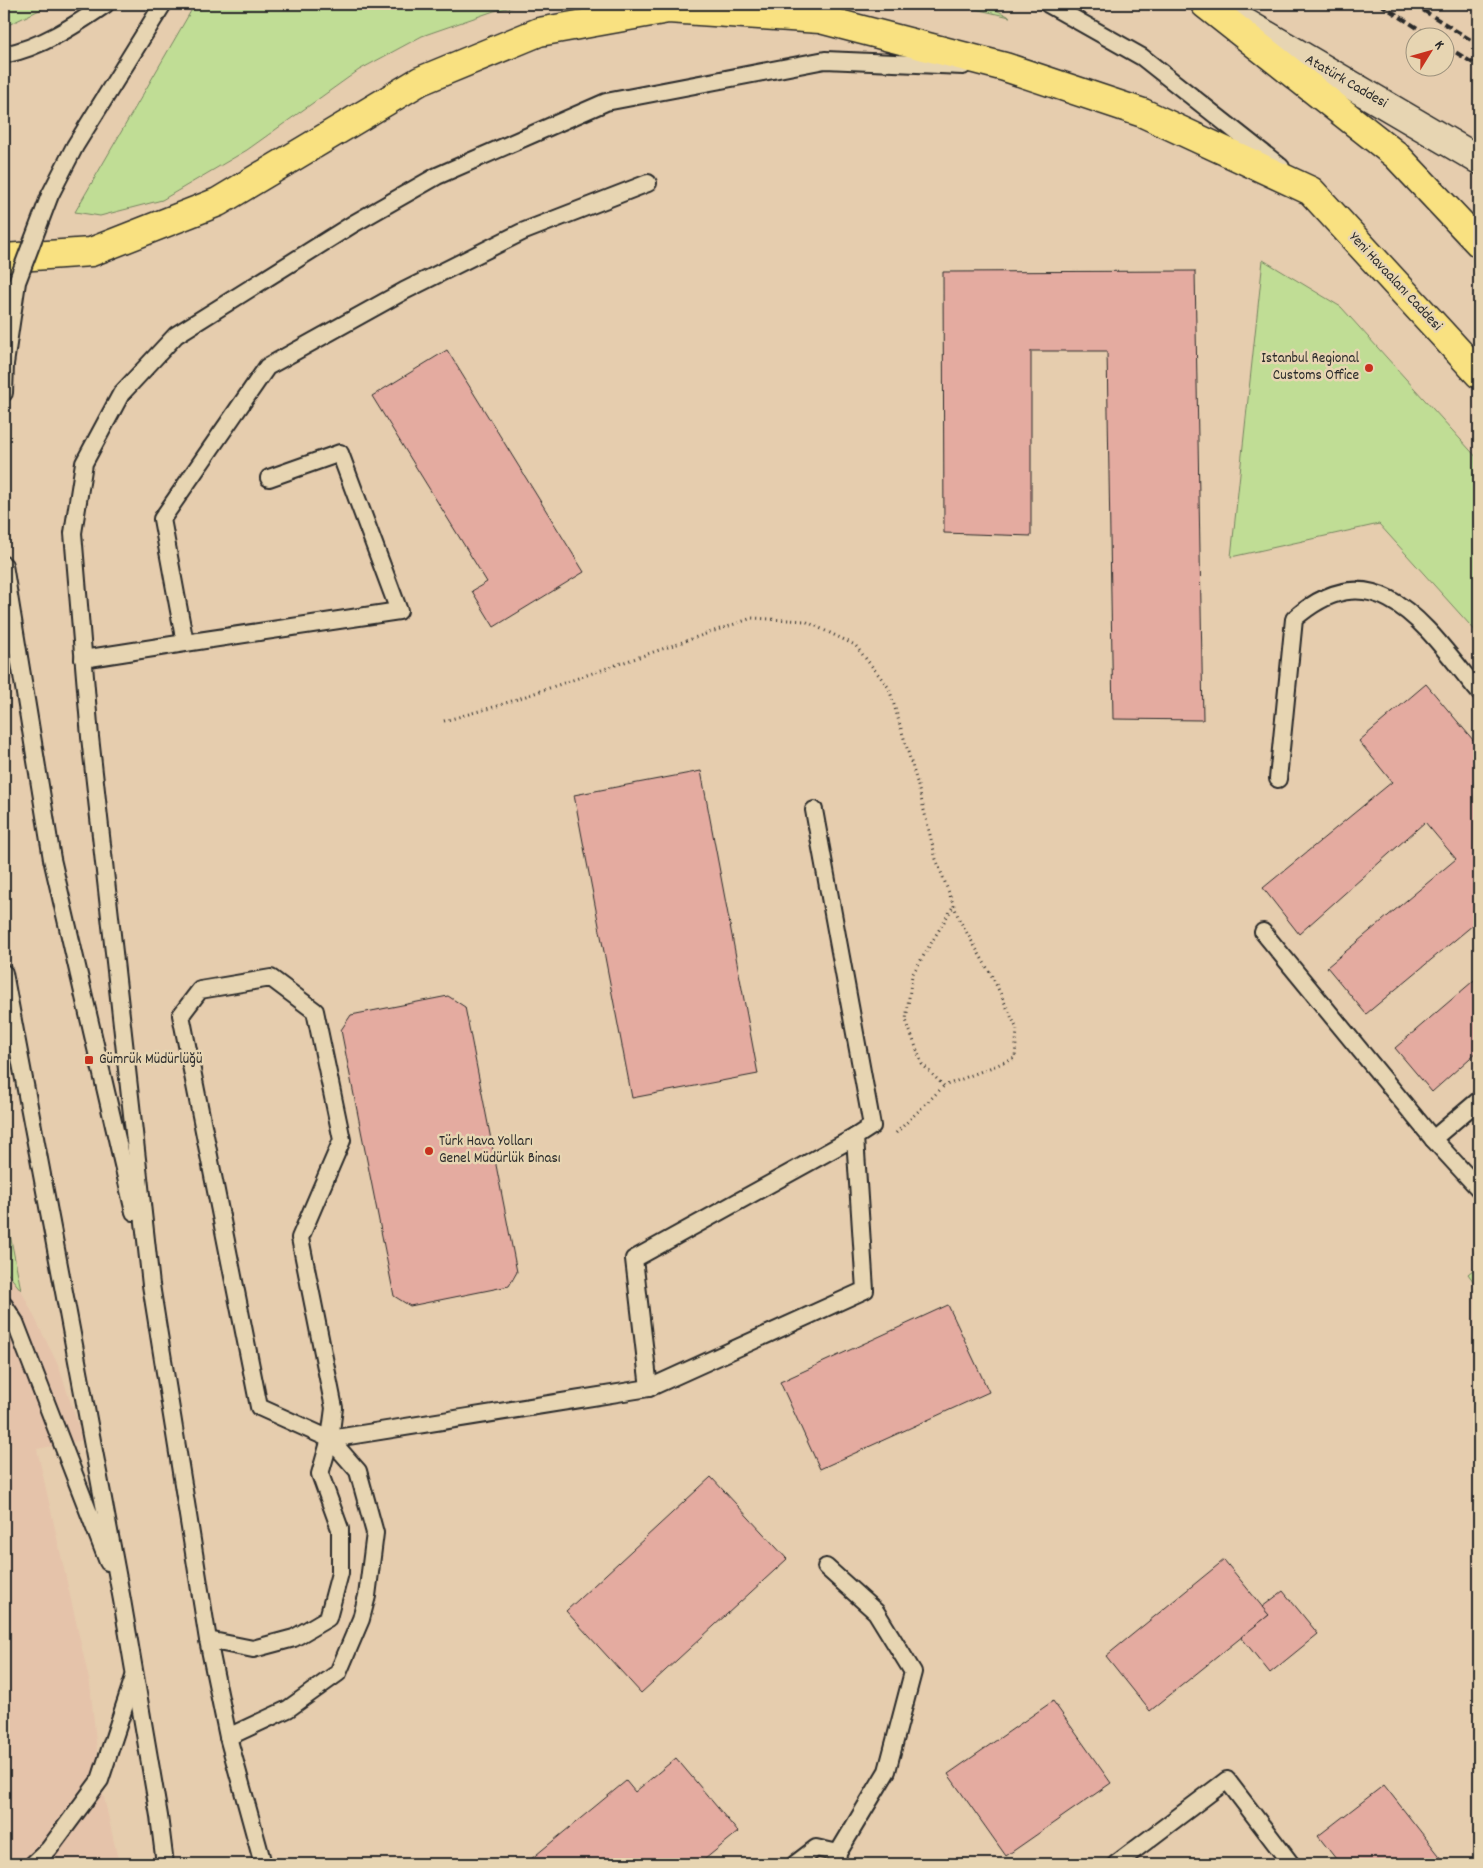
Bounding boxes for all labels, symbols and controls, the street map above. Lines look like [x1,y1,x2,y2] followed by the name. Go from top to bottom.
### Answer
[1406,28,1456,78] north arrow
[1429,37,1449,54] text: K
[1301,49,1392,115] street label: Atatürk Caddesi
[1343,228,1447,337] street label: Yeni Havaalanı Caddesi
[1261,348,1359,387] place label: Istanbul Regional Customs Office
[1363,362,1375,374] marker: Istanbul Regional Customs Office
[99,1049,202,1071] place label: Gümrük Müdürlüğü
[83,1054,95,1066] marker: Gümrük Müdürlüğü
[439,1131,561,1170] place label: Türk Hava Yolları Genel Müdürlük Binası
[423,1145,435,1157] marker: Türk Hava Yolları Genel Müdürlük Binası

